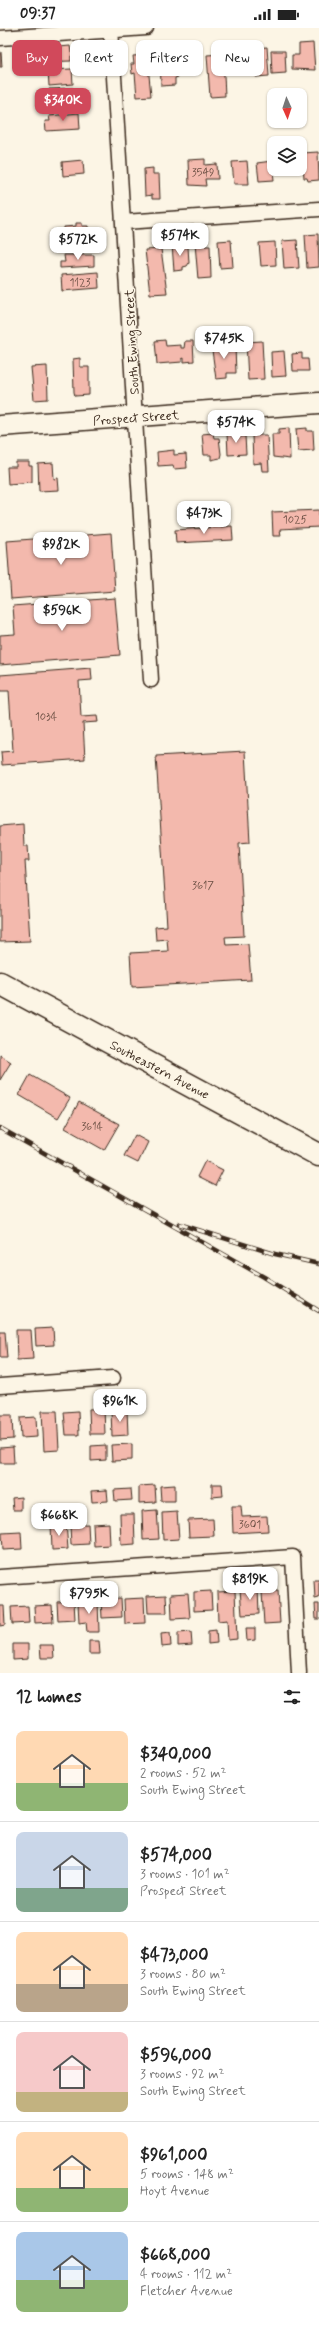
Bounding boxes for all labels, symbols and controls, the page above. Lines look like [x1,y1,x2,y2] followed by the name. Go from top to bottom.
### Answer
[20,4,56,24] text: 09:37
[12,40,62,76] chip: Buy
[70,40,128,76] chip: Rent
[136,40,203,76] chip: Filters
[211,40,264,76] chip: New
[35,88,91,122] pin: $340K
[267,88,307,128] north arrow
[267,88,307,176] map controls
[44,92,82,109] text: $340K
[267,136,307,176] button: layers
[192,166,214,180] house number: 3549
[152,223,208,257] pin: $574K
[50,227,106,261] pin: $572K
[161,227,199,244] text: $574K
[59,231,97,248] text: $572K
[69,276,91,290] house number: 1123
[121,288,145,395] street label: South Ewing Street
[196,326,252,360] pin: $745K
[204,330,244,347] text: $745K
[92,407,180,430] street label: Prospect Street
[208,410,264,444] pin: $574K
[217,414,255,431] text: $574K
[176,501,232,535] pin: $473K
[186,505,222,522] text: $473K
[283,513,308,527] house number: 1025
[33,532,89,566] pin: $982K
[42,536,80,553] text: $982K
[34,598,90,632] pin: $596K
[43,602,81,619] text: $596K
[35,710,58,724] house number: 1034
[192,879,214,893] house number: 3617
[107,1037,212,1104] street label: Southeastern Avenue
[81,1120,103,1134] house number: 3614
[92,1389,148,1423] pin: $961K
[102,1393,138,1410] text: $961K
[31,1503,87,1537] pin: $668K
[40,1507,78,1524] text: $668K
[239,1518,261,1532] house number: 3601
[222,1567,278,1601] pin: $819K
[232,1571,268,1588] text: $819K
[61,1581,117,1615] pin: $795K
[69,1585,109,1602] text: $795K
[16,1686,82,1708] text: 12 homes
[281,1686,303,1708] icon: filters
[140,1743,211,1765] text: $340,000
[48,1747,96,1795] icon: home
[140,1765,226,1782] text: 2 rooms · 52 m²
[140,1782,246,1799] text: South Ewing Street
[140,1844,212,1866] text: $574,000
[48,1848,96,1896] icon: home
[140,1866,229,1883] text: 3 rooms · 101 m²
[140,1883,226,1900] text: Prospect Street
[140,1944,209,1966] text: $473,000
[48,1948,96,1996] icon: home
[140,1966,226,1983] text: 3 rooms · 80 m²
[140,1983,246,2000] text: South Ewing Street
[140,2044,211,2066] text: $596,000
[48,2048,96,2096] icon: home
[140,2066,224,2083] text: 3 rooms · 92 m²
[140,2083,246,2100] text: South Ewing Street
[140,2144,208,2166] text: $961,000
[48,2148,96,2196] icon: home
[140,2166,234,2183] text: 5 rooms · 148 m²
[140,2183,209,2200] text: Hoyt Avenue
[140,2244,210,2266] text: $668,000
[48,2248,96,2296] icon: home
[140,2266,232,2283] text: 4 rooms · 112 m²
[140,2283,233,2300] text: Fletcher Avenue

